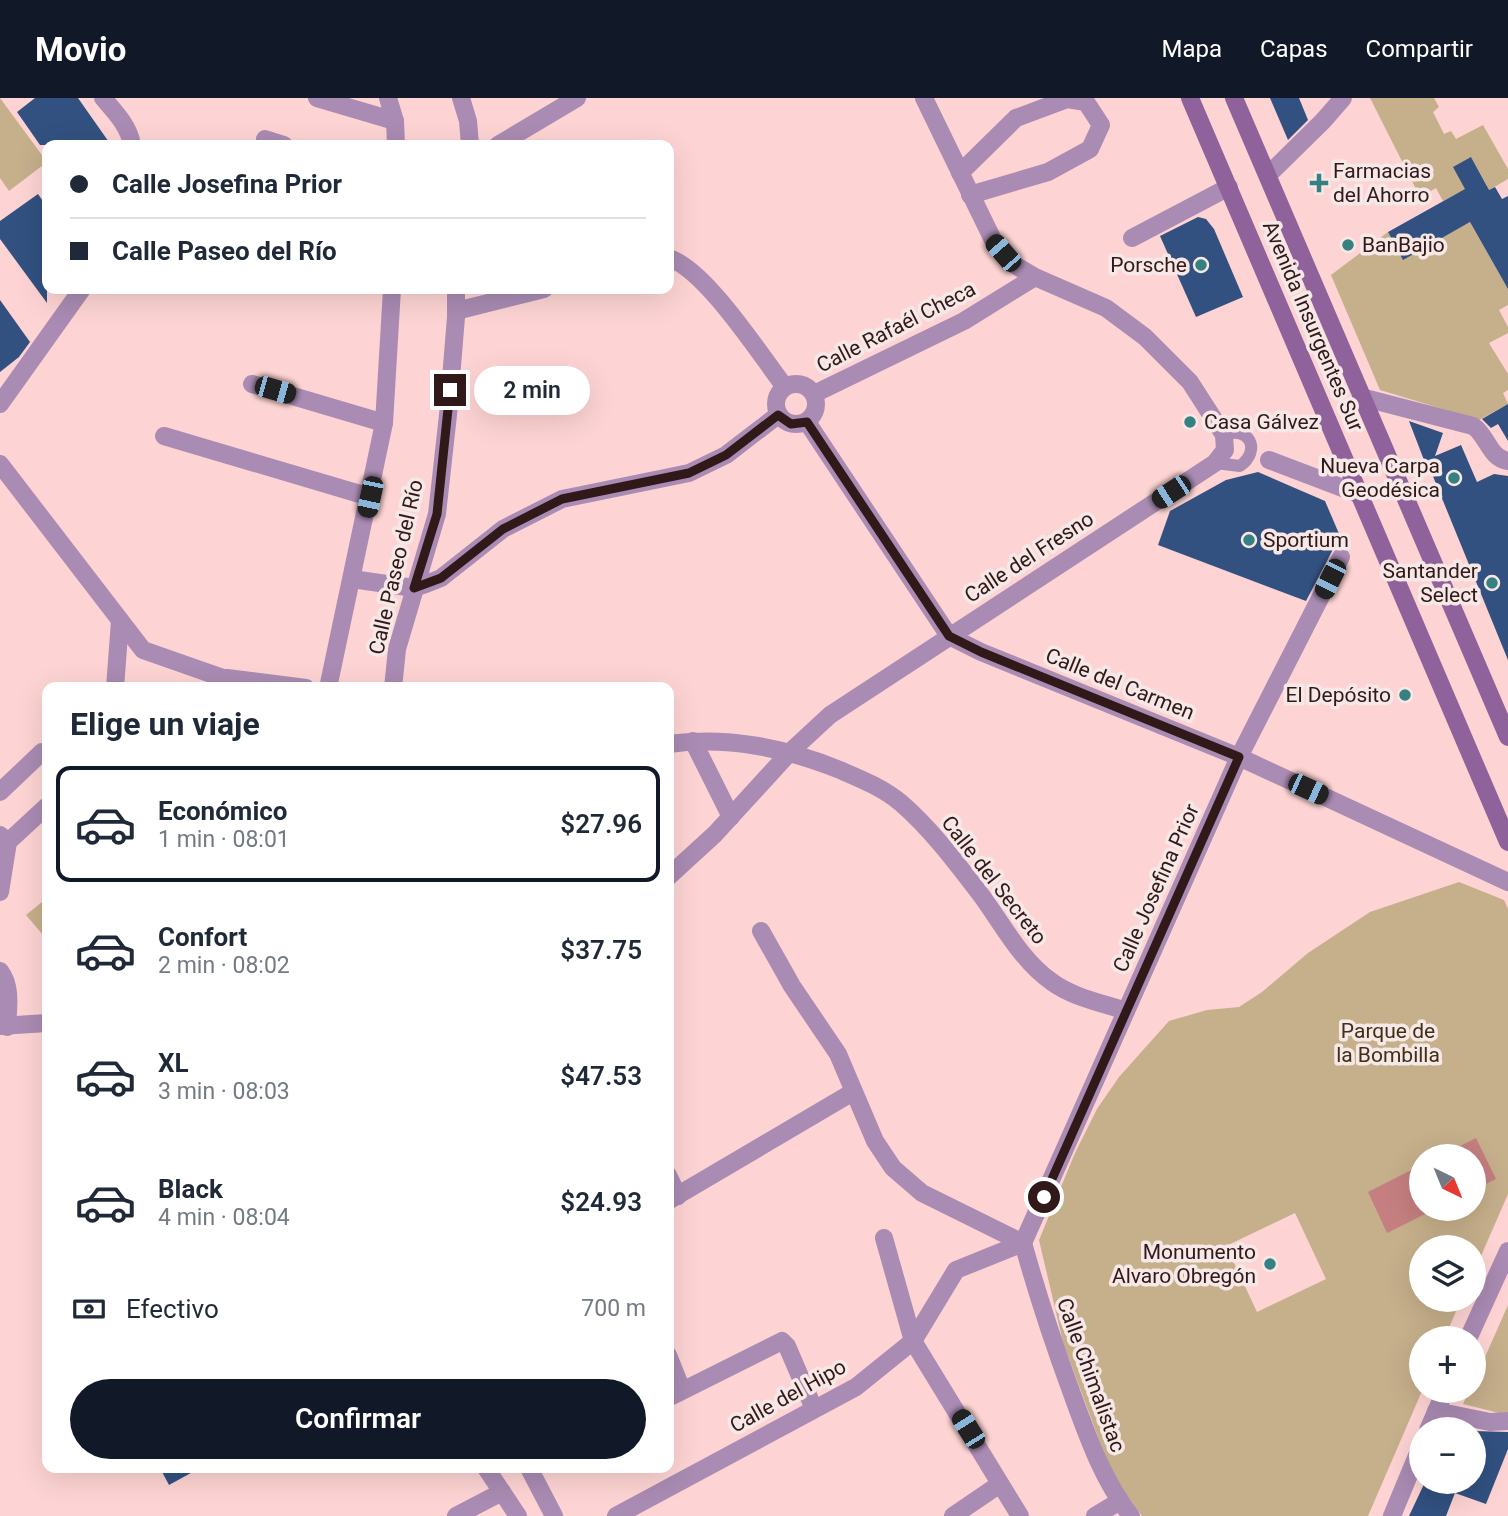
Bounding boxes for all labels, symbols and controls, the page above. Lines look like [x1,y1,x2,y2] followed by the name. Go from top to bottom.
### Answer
[35,30,126,69] text: Movio
[1161,35,1222,63] text: Mapa
[1260,35,1328,63] text: Capas
[1366,35,1473,63] text: Compartir
[1333,159,1431,207] place label: Farmacias del Ahorro
[112,169,342,199] text: Calle Josefina Prior
[1311,175,1327,191] marker: Farmacias del Ahorro
[1258,217,1368,435] street label: Avenida Insurgentes Sur
[982,230,1025,276] car
[1362,233,1445,257] place label: BanBajio
[112,236,337,266] text: Calle Paseo del Río
[1340,237,1356,253] marker: BanBajio
[1110,253,1187,277] place label: Porsche
[1193,257,1209,273] marker: Porsche
[813,277,979,377] street label: Calle Rafaél Checa
[475,366,590,414] callout: 2 min
[252,374,299,406] car
[434,374,466,406] route end
[503,377,561,404] text: 2 min
[1204,410,1319,434] place label: Casa Gálvez
[1182,414,1198,430] marker: Casa Gálvez
[1320,454,1440,502] place label: Nueva Carpa Geodésica
[1446,470,1462,486] marker: Nueva Carpa Geodésica
[1148,472,1195,512] car
[356,474,385,520] car
[364,477,428,657] street label: Calle Paseo del Río
[960,506,1098,608] street label: Calle del Fresno
[1263,528,1349,552] place label: Sportium
[1241,532,1257,548] marker: Sportium
[1312,556,1349,602] car
[1383,559,1478,607] place label: Santander Select
[1484,575,1500,591] marker: Santander Select
[1042,643,1198,725] street label: Calle del Carmen
[1285,683,1391,707] place label: El Depósito
[1397,687,1413,703] marker: El Depósito
[70,705,260,743] text: Elige un viaje
[1285,771,1332,807] car
[74,793,137,856] icon: car
[158,796,287,826] text: Económico
[1108,800,1204,976] street label: Calle Josefina Prior
[560,809,642,839] text: $27.96
[936,811,1052,949] street label: Calle del Secreto
[158,826,290,853] text: 1 min · 08:01
[74,919,137,982] icon: car
[158,922,247,952] text: Confort
[560,935,642,965] text: $37.75
[158,952,290,979] text: 2 min · 08:02
[1336,1019,1440,1067] park label: Parque de la Bombilla
[74,1045,137,1108] icon: car
[158,1048,189,1078] text: XL
[560,1061,642,1091] text: $47.53
[158,1078,290,1105] text: 3 min · 08:03
[1409,1144,1486,1222] north arrow
[1409,1144,1486,1494] map controls
[74,1171,137,1234] icon: car
[158,1174,223,1204] text: Black
[1028,1181,1060,1213] route start
[560,1187,642,1217] text: $24.93
[158,1204,290,1231] text: 4 min · 08:04
[1409,1235,1486,1312] button: layers
[1112,1240,1256,1288] place label: Monumento Alvaro Obregón
[1262,1256,1278,1272] marker: Monumento Alvaro Obregón
[70,1290,108,1328] icon: cash
[126,1294,219,1324] text: Efectivo
[581,1295,646,1322] text: 700 m
[1052,1295,1130,1455] street label: Calle Chimalistac
[1409,1326,1486,1403] button: +
[726,1354,850,1438] street label: Calle del Hipo
[70,1379,646,1459] button: Confirmar
[948,1406,989,1452] car
[1409,1417,1486,1494] button: −

